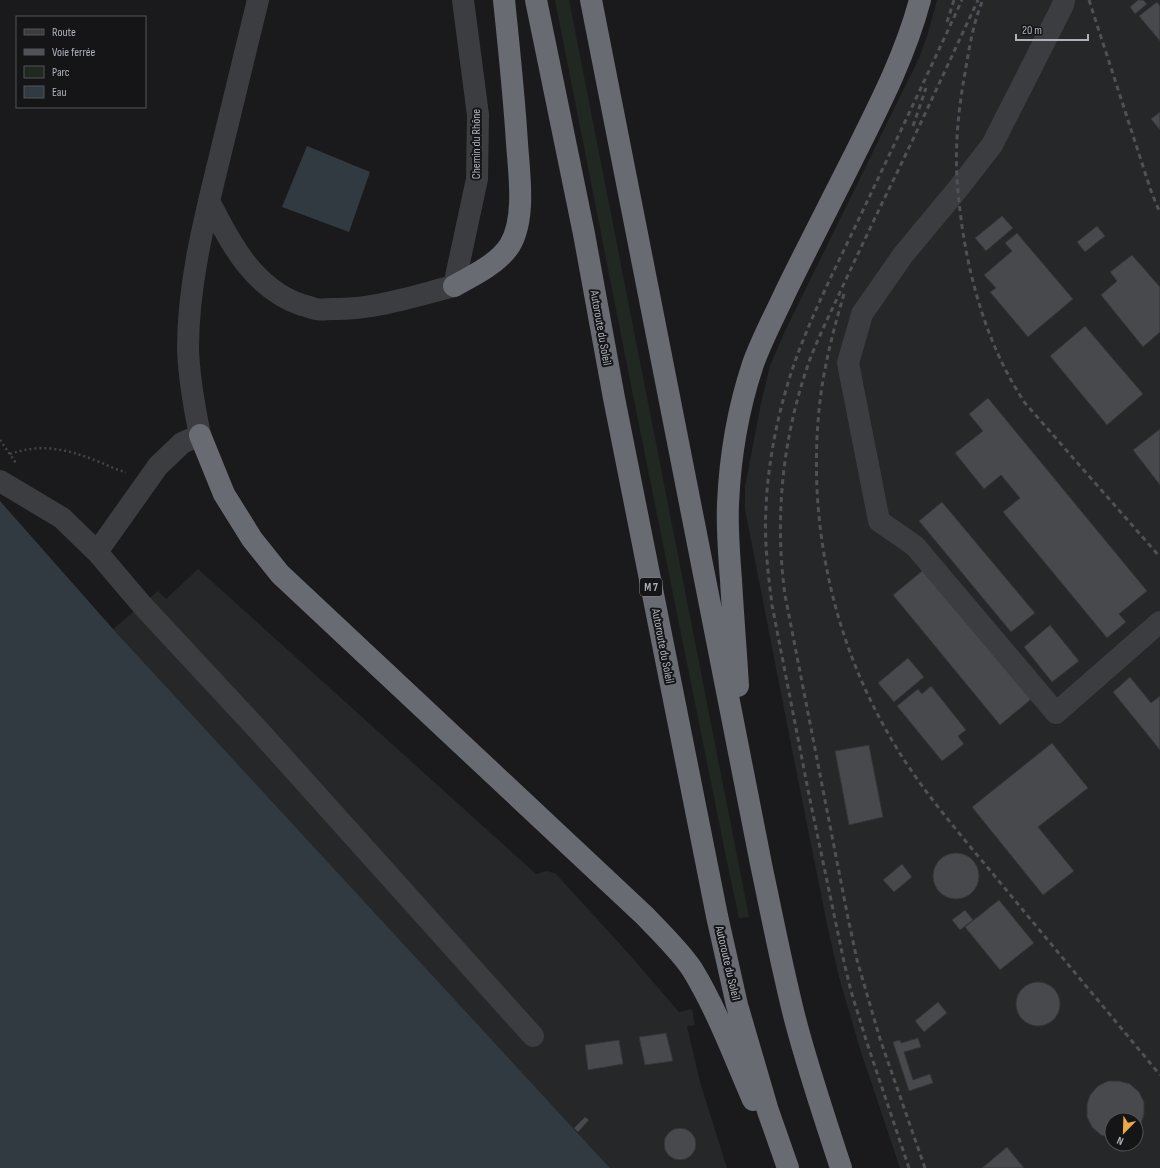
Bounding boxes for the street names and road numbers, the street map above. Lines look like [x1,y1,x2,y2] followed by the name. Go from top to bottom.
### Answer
[469,109,484,179] street label: Chemin du Rhône
[586,288,614,367] street label: Autoroute du Soleil
[640,578,662,596] road number: M 7
[648,606,677,685] street label: Autoroute du Soleil
[711,924,743,1002] street label: Autoroute du Soleil

